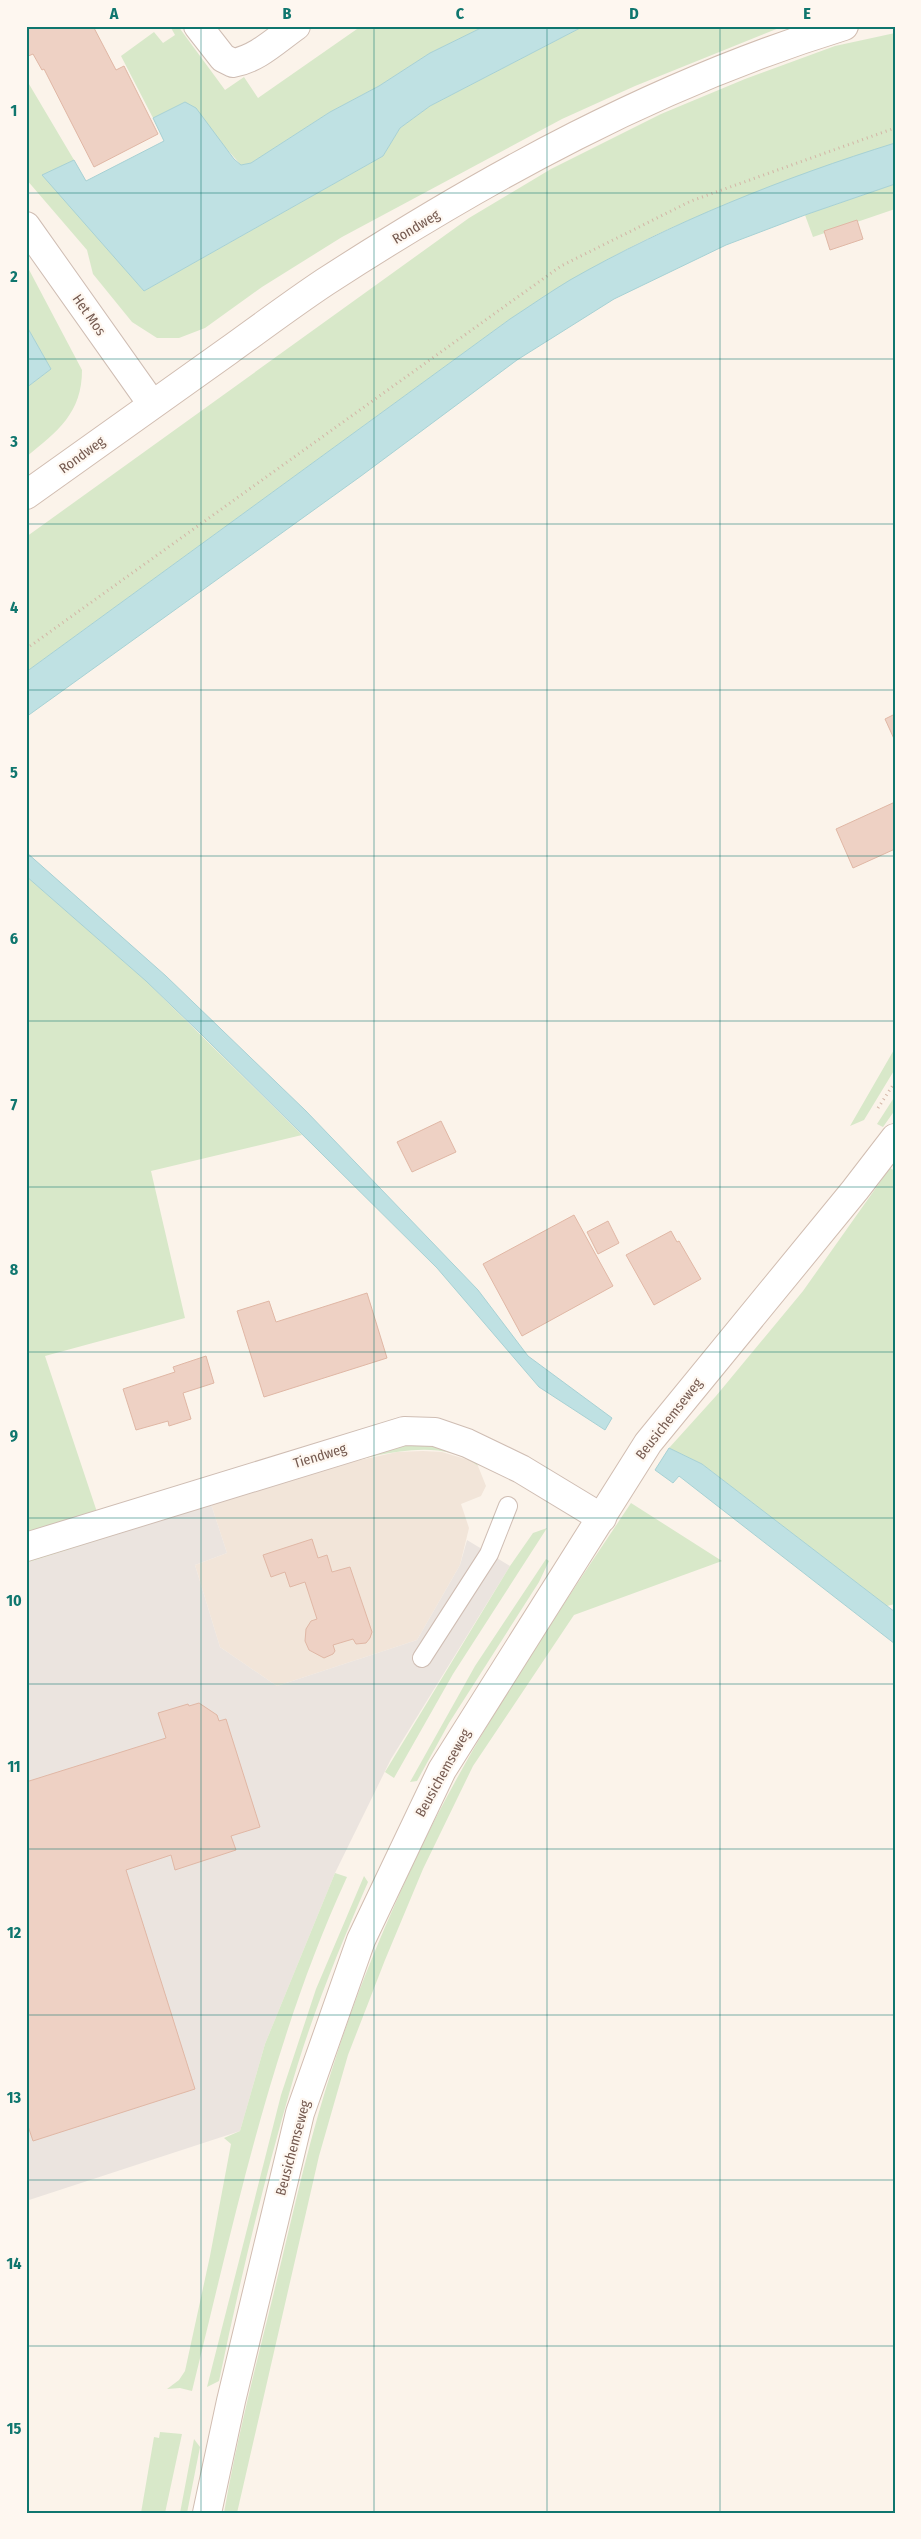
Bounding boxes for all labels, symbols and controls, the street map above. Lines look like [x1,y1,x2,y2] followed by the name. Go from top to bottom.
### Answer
[109,4,119,23] text: A
[283,4,292,23] text: B
[456,4,465,23] text: C
[629,4,639,23] text: D
[803,4,811,23] text: E
[11,101,17,120] text: 1
[389,206,443,248] street label: Rondweg
[9,267,18,286] text: 2
[69,291,109,339] street label: Het Mos
[9,432,18,451] text: 3
[56,433,108,477] street label: Rondweg
[10,598,18,617] text: 4
[10,763,18,782] text: 5
[10,929,18,948] text: 6
[11,1095,18,1114] text: 7
[10,1260,19,1279] text: 8
[632,1375,706,1463] street label: Beusichemseweg
[10,1426,18,1445] text: 9
[291,1440,349,1472] street label: Tiendweg
[6,1591,22,1610] text: 10
[412,1726,474,1820] street label: Beusichemseweg
[7,1757,21,1776] text: 11
[7,1923,22,1942] text: 12
[7,2088,22,2107] text: 13
[272,2098,314,2198] street label: Beusichemseweg
[7,2254,22,2273] text: 14
[7,2419,21,2438] text: 15

